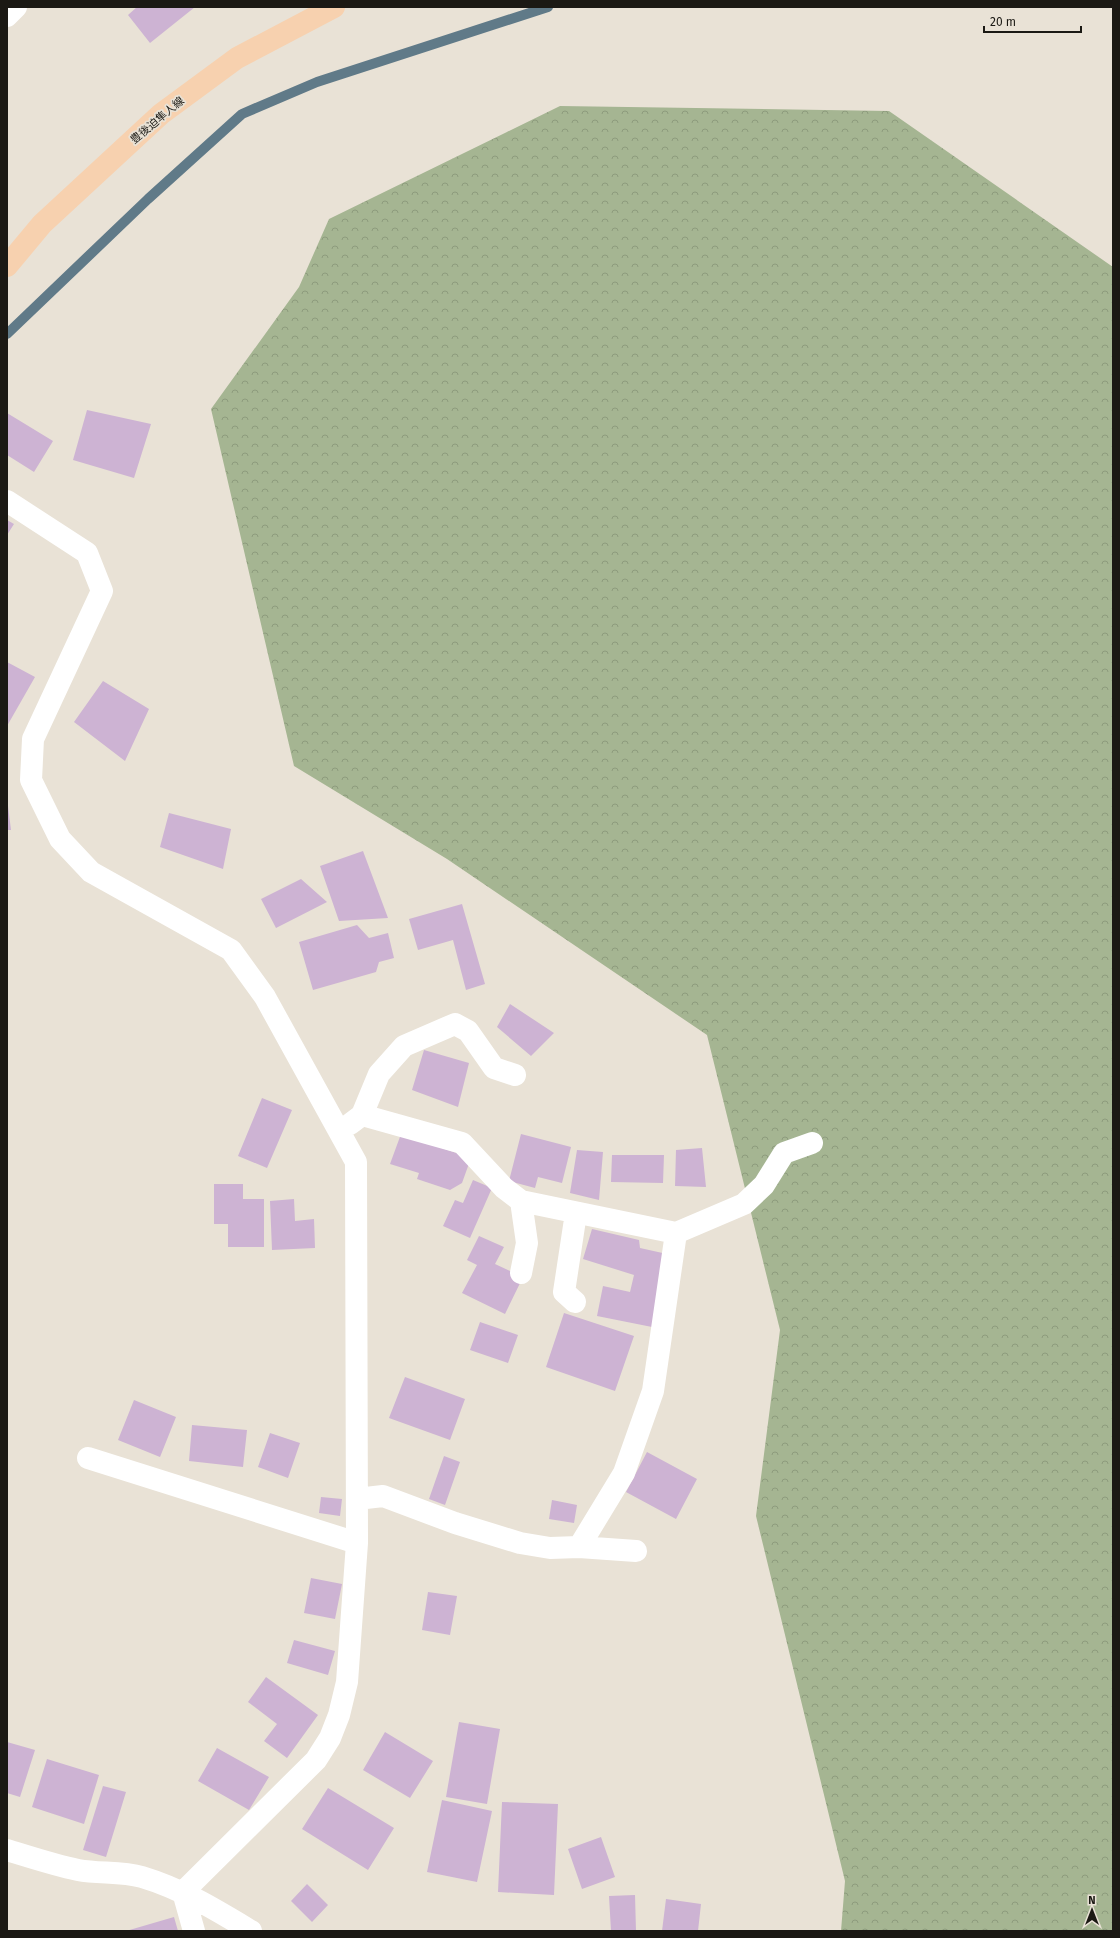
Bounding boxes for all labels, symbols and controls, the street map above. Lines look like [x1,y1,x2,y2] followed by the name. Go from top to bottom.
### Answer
[984,8,1081,34] scale bar
[990,15,1016,29] text: 20 m
[128,94,187,147] street label: 豊後迫隼人線
[1072,1890,1112,1930] north arrow
[1088,1894,1096,1907] text: N

